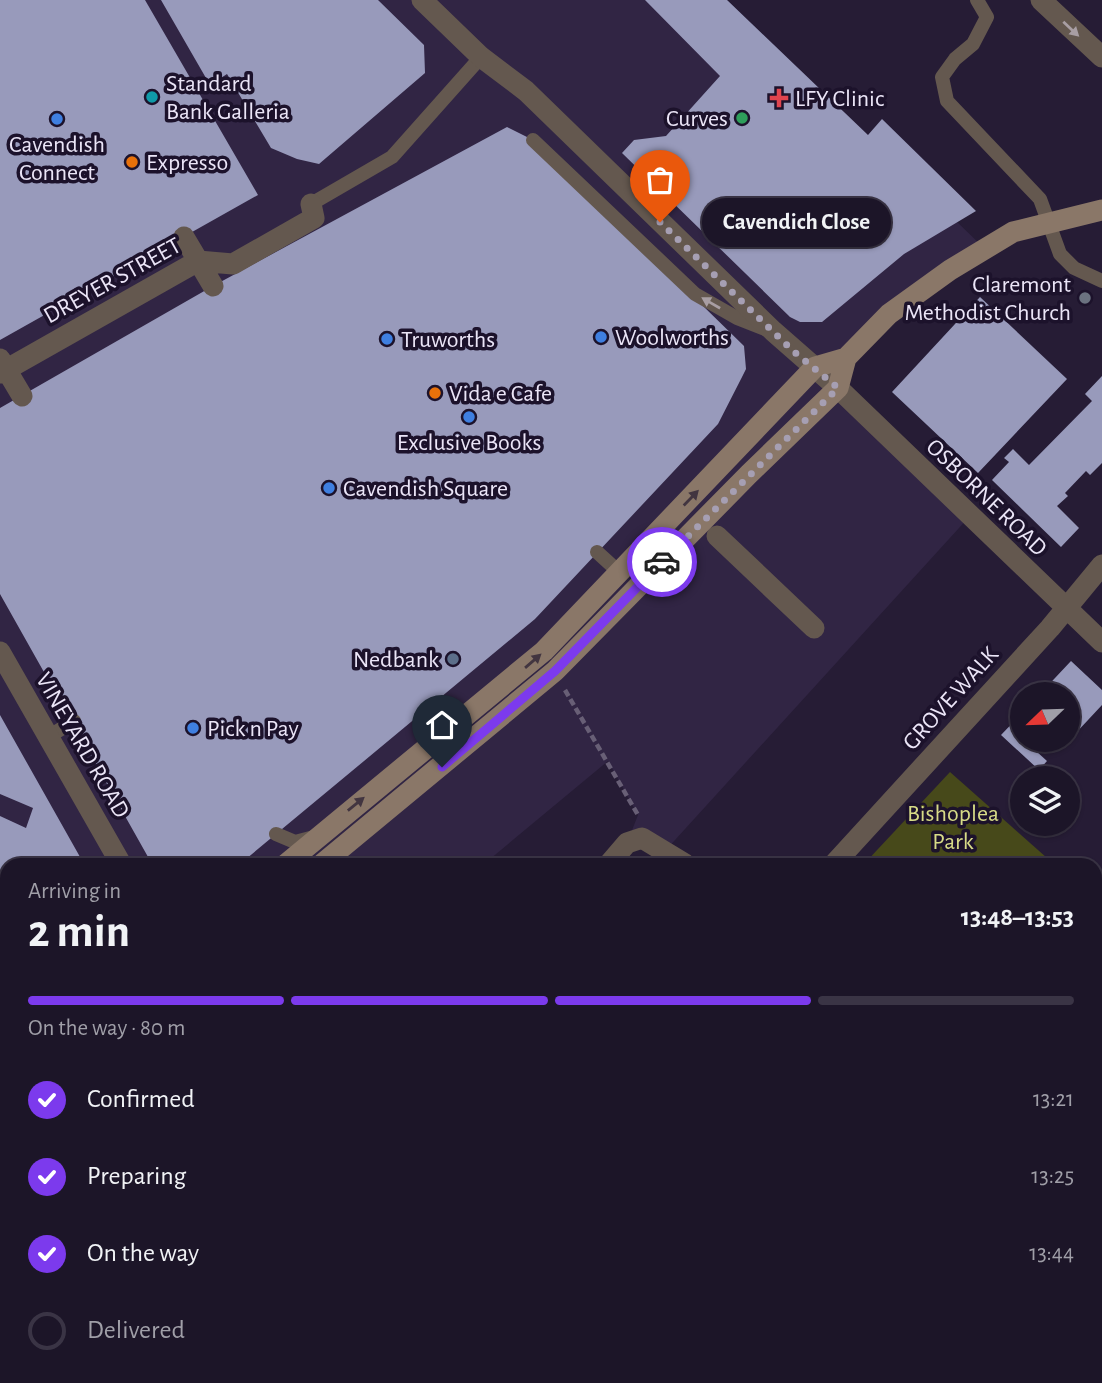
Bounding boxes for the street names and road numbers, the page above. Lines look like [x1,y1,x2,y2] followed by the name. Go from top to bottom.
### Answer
[40,233,185,328] street label: DREYER STREET
[921,434,1051,561] street label: OSBORNE ROAD
[899,642,1003,755] street label: GROVE WALK
[31,669,133,822] street label: VINEYARD ROAD

